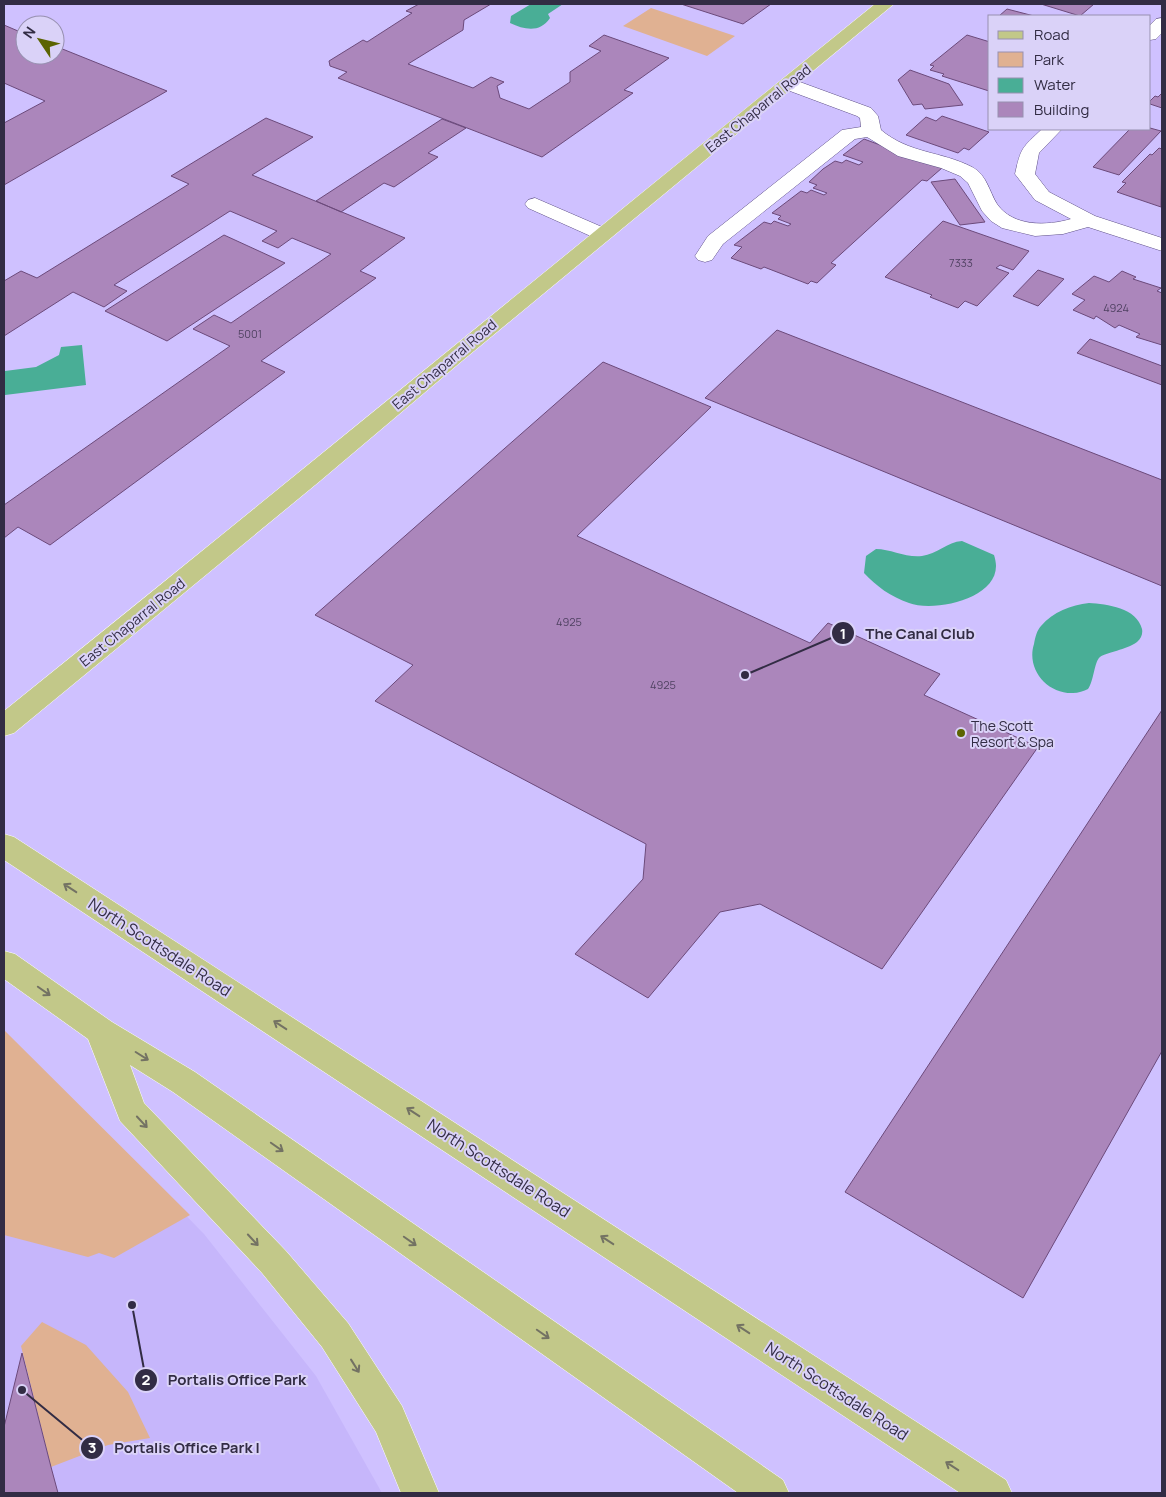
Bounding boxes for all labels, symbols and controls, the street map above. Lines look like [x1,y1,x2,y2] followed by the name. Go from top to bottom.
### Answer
[15,15,65,65] north arrow
[988,15,1151,130] legend
[18,23,40,42] text: N
[1034,24,1070,45] text: Road
[1034,49,1064,70] text: Park
[701,60,815,156] street label: East Chaparral Road
[1034,74,1076,95] text: Water
[1034,99,1089,120] text: Building
[949,255,973,270] house number: 7333
[1103,300,1129,315] house number: 4924
[388,315,500,413] street label: East Chaparral Road
[238,326,262,341] house number: 5001
[75,574,189,670] street label: East Chaparral Road
[556,614,582,629] house number: 4925
[831,618,985,648] callout: The Canal Club
[840,623,846,644] text: 1
[865,623,975,644] text: The Canal Club
[650,677,676,692] house number: 4925
[971,716,1054,751] place label: The Scott Resort & Spa
[955,727,967,739] marker: The Scott Resort & Spa
[64,883,78,893] one-way arrow
[84,893,236,1001] street label: North Scottsdale Road
[36,986,50,996] one-way arrow
[273,1020,287,1030] one-way arrow
[135,1052,149,1062] one-way arrow
[406,1107,420,1117] one-way arrow
[423,1114,575,1222] street label: North Scottsdale Road
[136,1116,148,1129] one-way arrow
[270,1142,284,1152] one-way arrow
[247,1234,259,1247] one-way arrow
[601,1234,615,1244] one-way arrow
[403,1236,417,1246] one-way arrow
[737,1324,751,1334] one-way arrow
[536,1329,550,1339] one-way arrow
[761,1337,913,1445] street label: North Scottsdale Road
[350,1359,360,1373] one-way arrow
[133,1365,317,1395] callout: Portalis Office Park
[142,1369,151,1390] text: 2
[168,1369,307,1390] text: Portalis Office Park
[79,1433,270,1463] callout: Portalis Office Park I
[88,1437,96,1458] text: 3
[114,1437,260,1458] text: Portalis Office Park I
[945,1461,959,1472] one-way arrow

